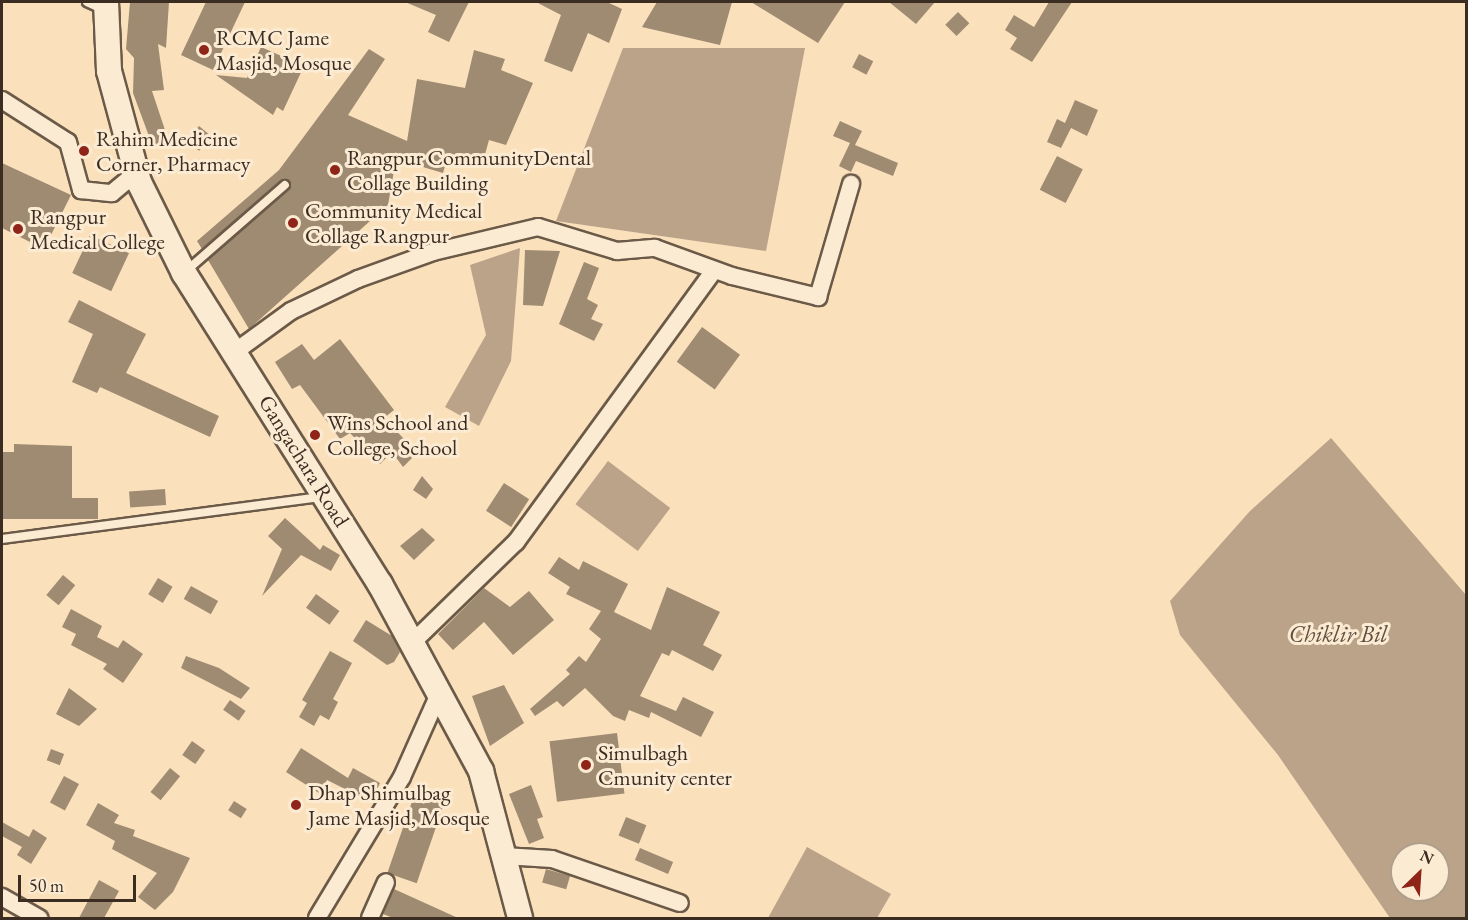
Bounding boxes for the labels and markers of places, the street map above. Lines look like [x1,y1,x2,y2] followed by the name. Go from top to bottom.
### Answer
[216,24,351,76] place label: RCMC Jame Masjid, Mosque
[197,43,211,57] marker: RCMC Jame Masjid, Mosque
[96,125,251,176] place label: Rahim Medicine Corner, Pharmacy
[77,144,91,158] marker: Rahim Medicine Corner, Pharmacy
[347,144,591,196] place label: Rangpur CommunityDental Collage Building
[328,163,342,177] marker: Rangpur CommunityDental Collage Building
[305,197,482,248] place label: Community Medical Collage Rangpur
[30,203,165,254] place label: Rangpur Medical College
[286,216,300,230] marker: Community Medical Collage Rangpur
[11,222,25,236] marker: Rangpur Medical College
[327,409,468,460] place label: Wins School and College, School
[308,428,322,442] marker: Wins School and College, School
[598,739,732,790] place label: Simulbagh Cmunity center
[579,758,593,772] marker: Simulbagh Cmunity center
[308,779,490,830] place label: Dhap Shimulbag Jame Masjid, Mosque
[289,798,303,812] marker: Dhap Shimulbag Jame Masjid, Mosque

